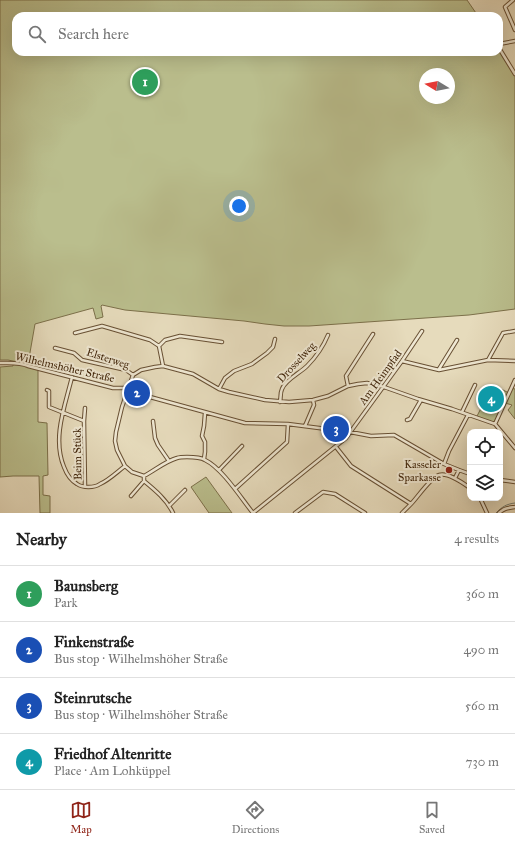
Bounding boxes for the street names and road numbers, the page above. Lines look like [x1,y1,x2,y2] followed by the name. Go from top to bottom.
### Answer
[274,339,319,385] street label: Drosselweg
[85,345,132,372] street label: Elsterweg
[356,347,405,408] street label: Am Heimpfad
[14,350,116,385] street label: Wilhelmshöher Straße
[71,427,84,480] street label: Beim Stück

